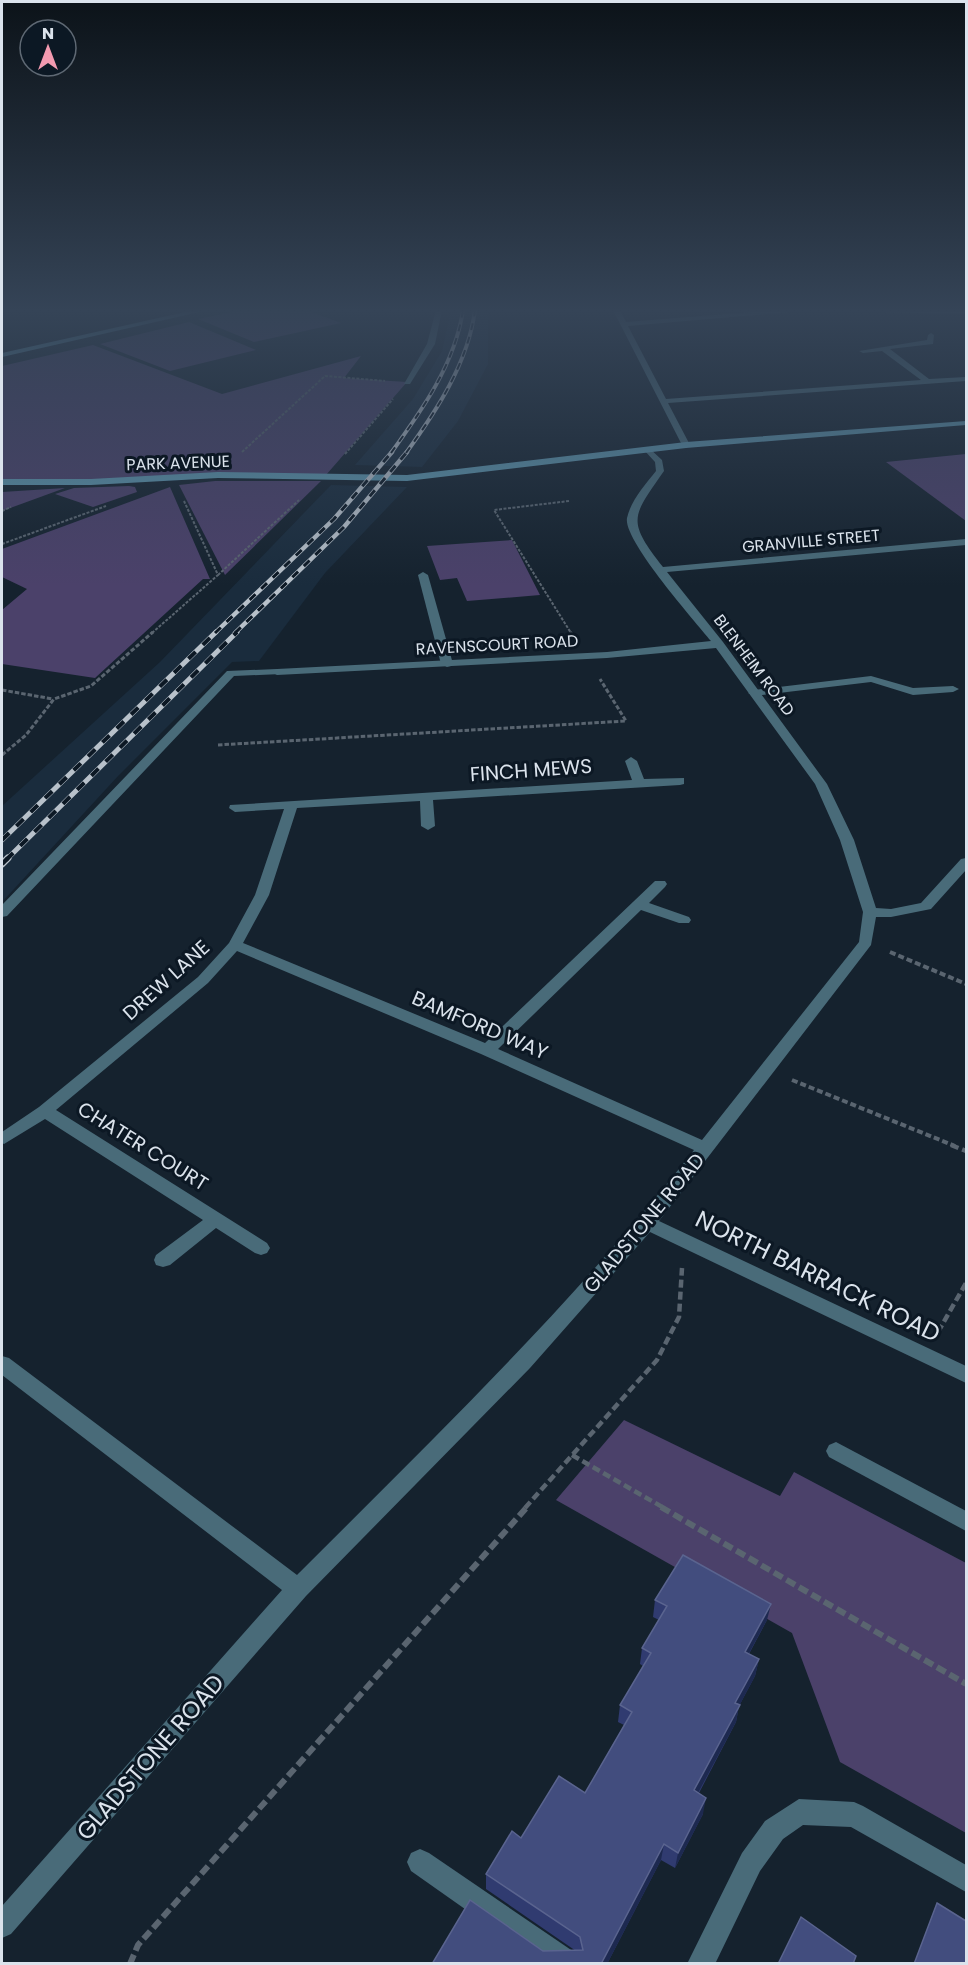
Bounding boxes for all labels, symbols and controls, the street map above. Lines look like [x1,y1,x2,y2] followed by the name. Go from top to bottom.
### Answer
[18,18,78,78] north arrow
[42,22,54,45] text: N
[126,450,230,476] street label: PARK AVENUE
[741,523,881,558] street label: GRANVILLE STREET
[708,609,800,721] street label: BLENHEIM ROAD
[415,629,579,661] street label: RAVENSCOURT ROAD
[469,752,593,788] street label: FINCH MEWS
[117,934,215,1026] street label: DREW LANE
[408,984,553,1066] street label: BAMFORD WAY
[72,1095,214,1197] street label: CHATER COURT
[577,1147,711,1299] street label: GLADSTONE ROAD
[690,1202,946,1350] street label: NORTH BARRACK ROAD
[69,1667,231,1847] street label: GLADSTONE ROAD

